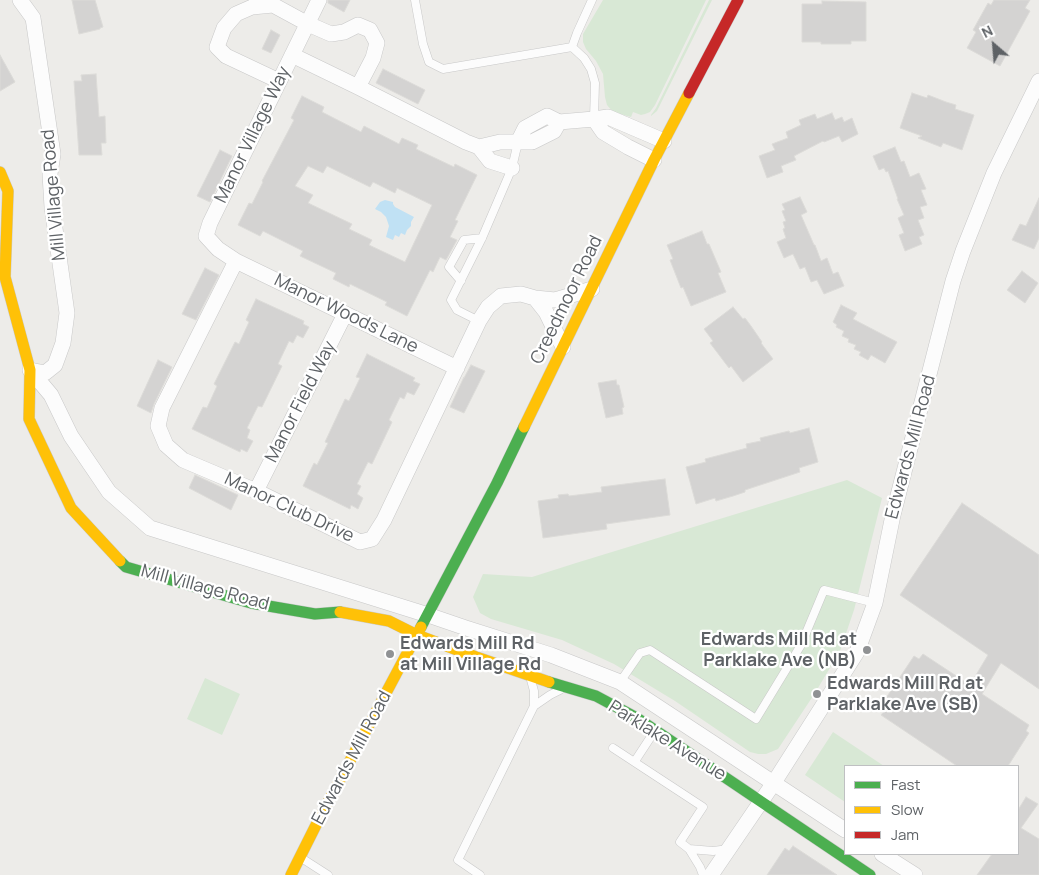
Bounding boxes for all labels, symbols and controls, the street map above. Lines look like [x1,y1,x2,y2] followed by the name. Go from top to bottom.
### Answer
[969,20,1019,70] north arrow
[978,20,996,42] text: N
[211,63,295,207] street label: Manor Village Way
[37,128,71,262] street label: Mill Village Road
[527,232,607,368] street label: Creedmoor Road
[270,270,422,358] street label: Manor Woods Lane
[261,338,341,466] street label: Manor Field Way
[881,373,941,521] street label: Edwards Mill Road
[221,468,357,548] street label: Manor Club Drive
[139,561,271,615] street label: Mill Village Road
[701,629,857,672] place label: Edwards Mill Rd at Parklake Ave (NB)
[400,633,541,676] place label: Edwards Mill Rd at Mill Village Rd
[861,644,873,656] marker: Edwards Mill Rd at Parklake Ave (NB)
[384,648,396,660] marker: Edwards Mill Rd at Mill Village Rd
[827,673,983,716] place label: Edwards Mill Rd at Parklake Ave (SB)
[308,687,396,829] street label: Edwards Mill Road
[811,688,823,700] marker: Edwards Mill Rd at Parklake Ave (SB)
[604,696,730,786] street label: Parklake Avenue
[844,765,1019,855] legend
[891,774,920,795] text: Fast
[891,799,924,820] text: Slow
[891,824,919,845] text: Jam

